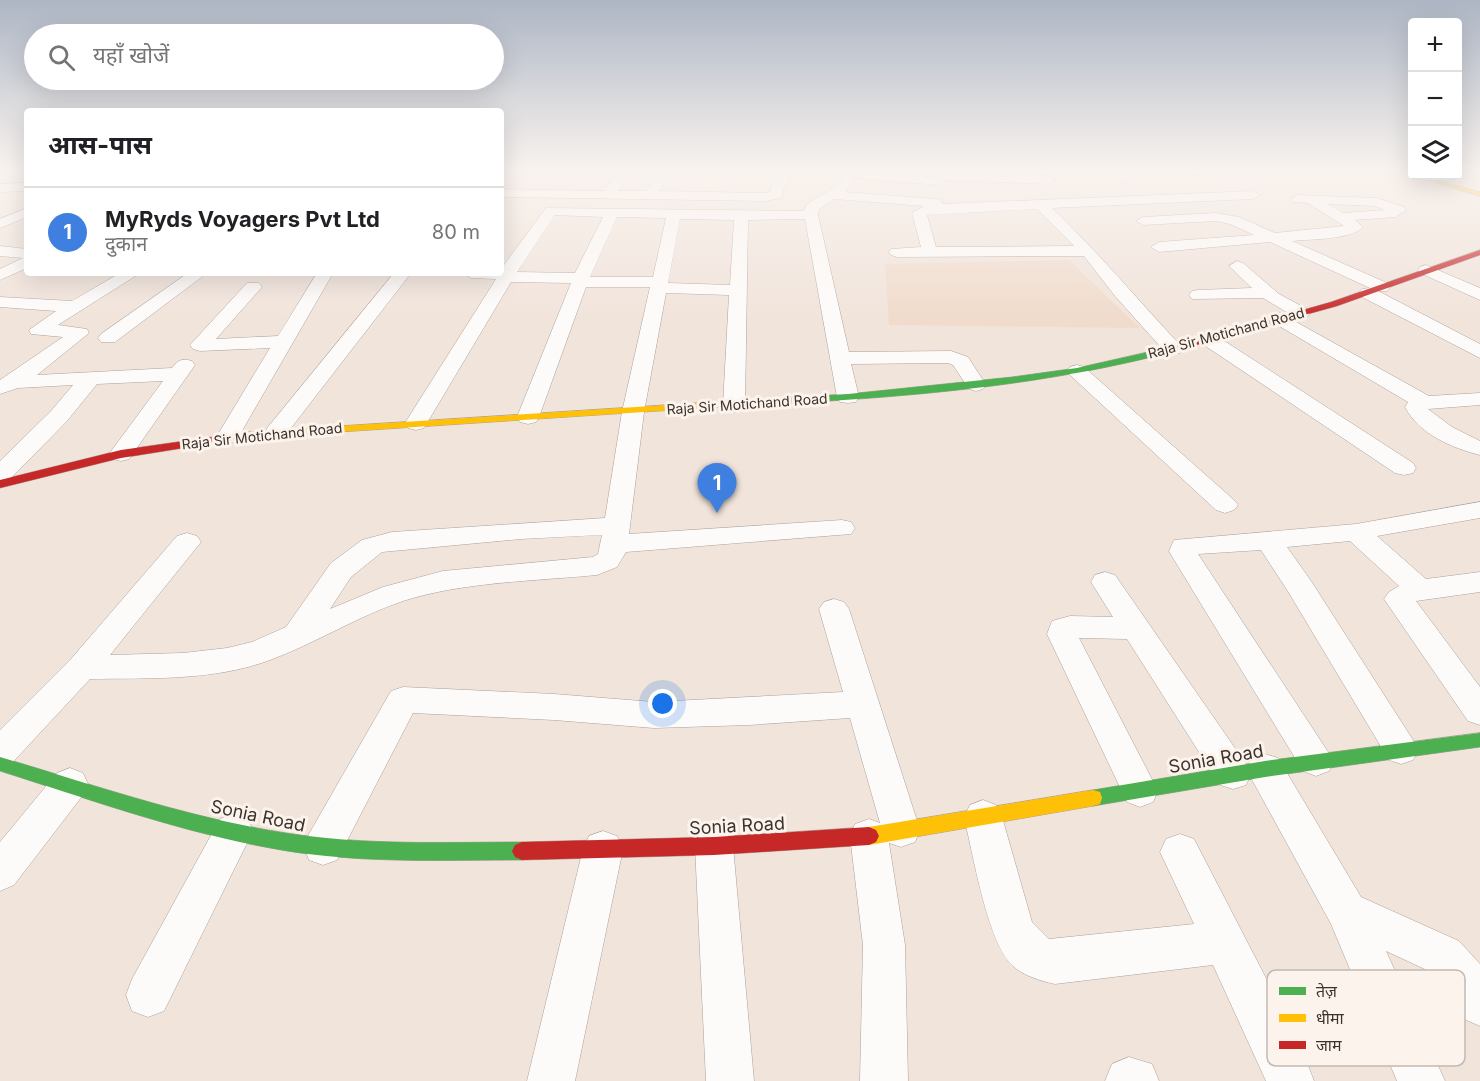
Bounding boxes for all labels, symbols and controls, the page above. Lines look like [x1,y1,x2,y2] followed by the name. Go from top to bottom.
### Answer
[1408,18,1462,180] map controls
[1408,18,1462,72] button: +
[24,24,504,90] search box
[45,41,78,74] icon: search
[93,42,169,68] text: यहाँ खोजें
[1408,72,1462,126] button: −
[1408,126,1462,180] button: layers
[48,129,152,160] text: आस-पास
[105,206,380,232] text: MyRyds Voyagers Pvt Ltd
[63,220,72,244] text: 1
[432,220,480,244] text: 80 m
[105,232,147,256] text: दुकान
[1146,303,1306,362] street label: Raja Sir Motichand Road
[666,389,828,418] street label: Raja Sir Motichand Road
[181,419,343,452] street label: Raja Sir Motichand Road
[698,464,736,513] pin: 1
[648,689,677,718] your location
[1167,740,1265,777] street label: Sonia Road
[209,795,307,836] street label: Sonia Road
[689,813,785,838] street label: Sonia Road
[1267,970,1465,1066] legend
[1316,981,1338,1001] text: तेज़
[1316,1008,1345,1028] text: धीमा
[1316,1035,1342,1055] text: जाम

